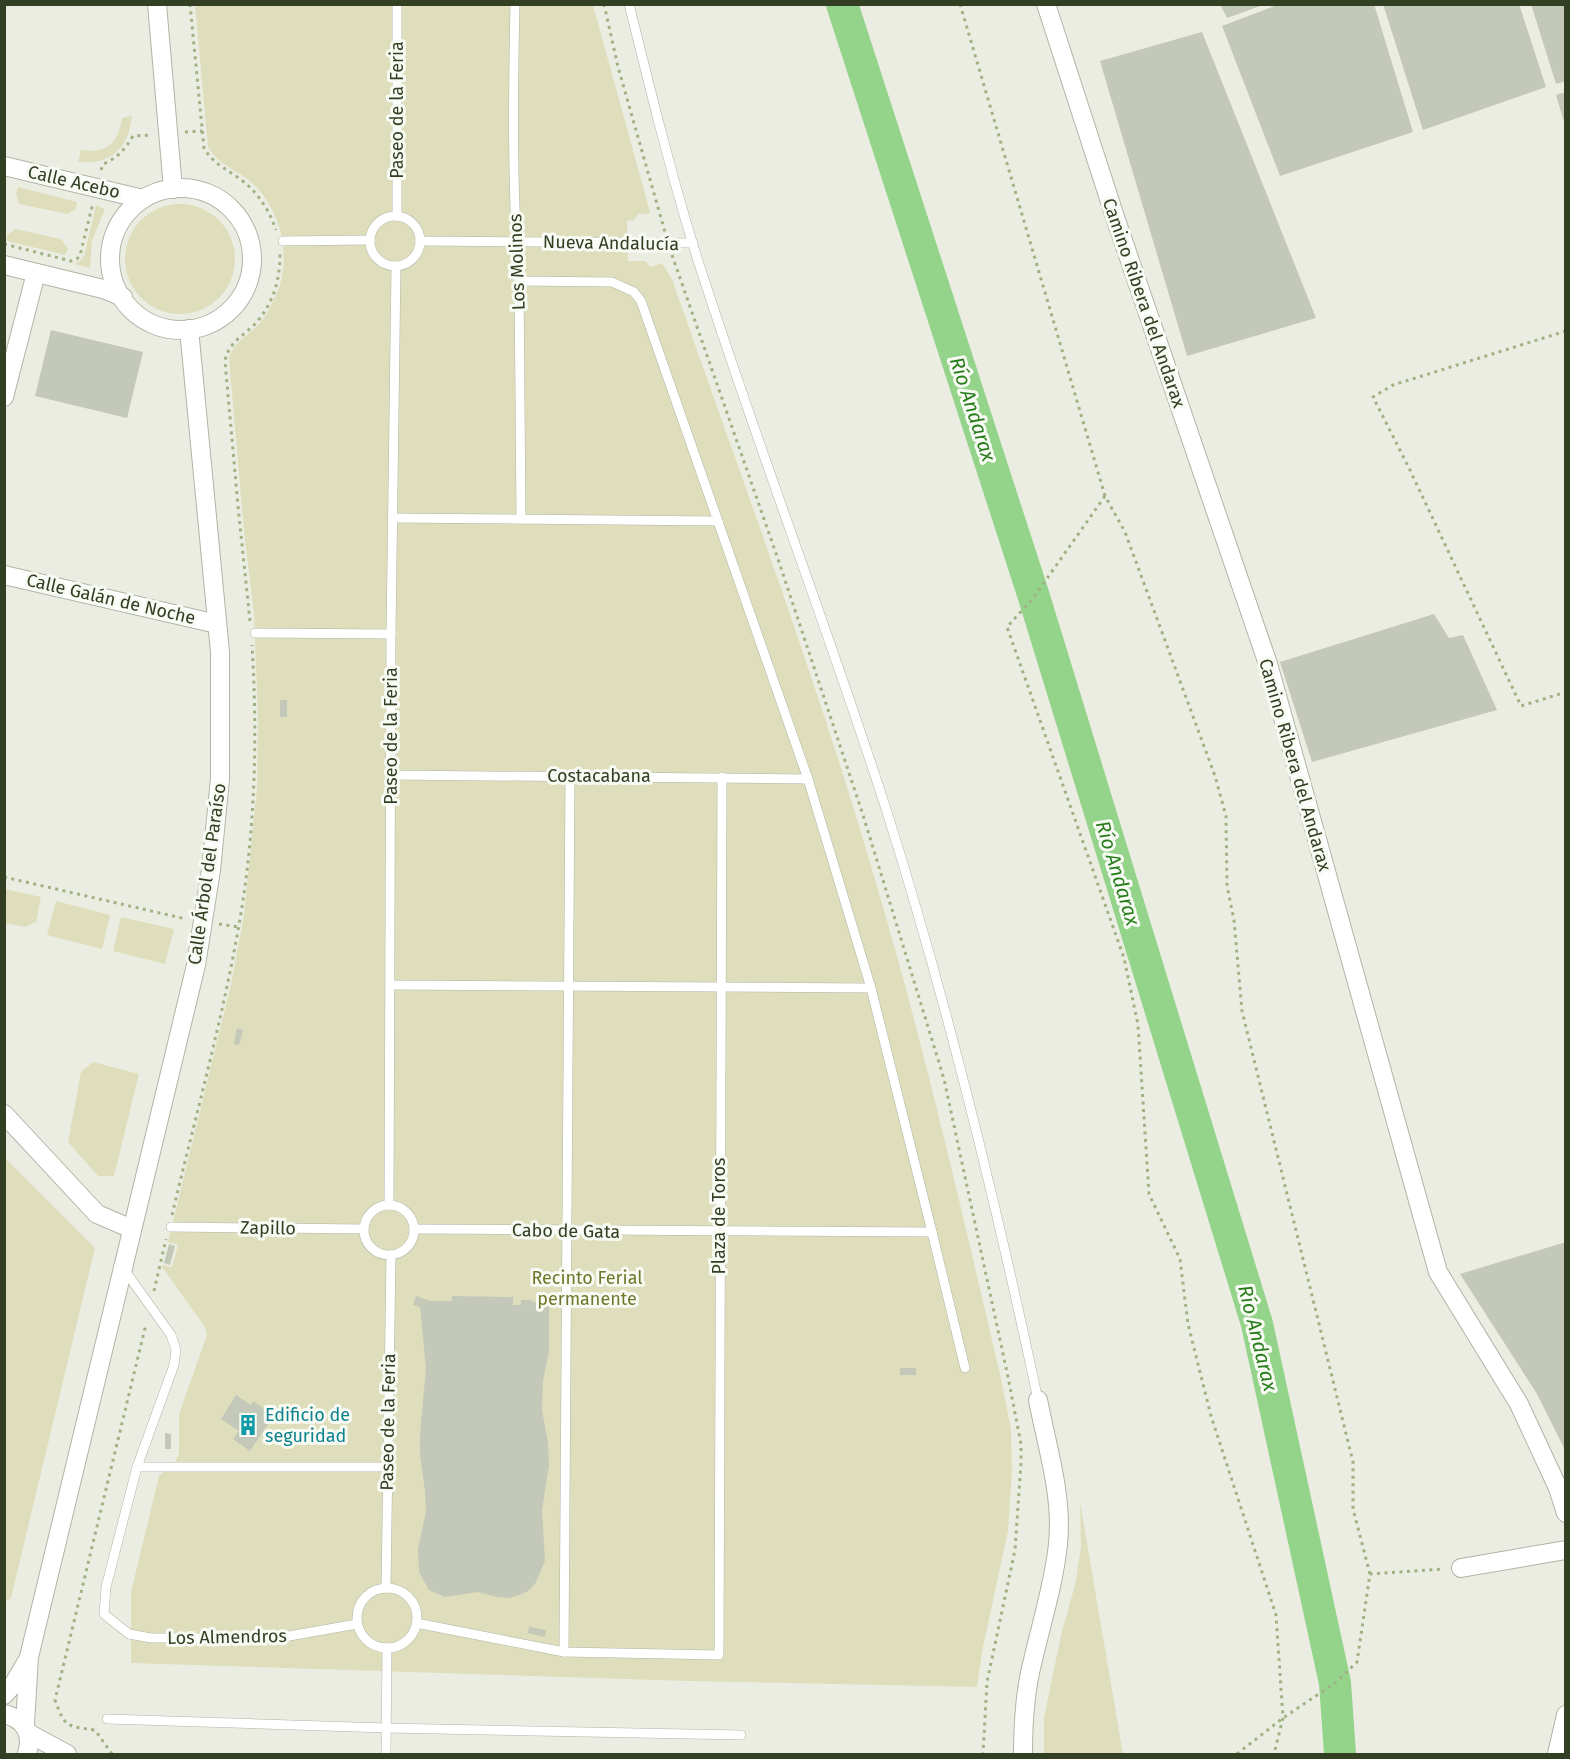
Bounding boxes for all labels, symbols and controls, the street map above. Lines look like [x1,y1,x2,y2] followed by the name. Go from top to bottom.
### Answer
[386,41,408,179] street label: Paseo de la Feria
[26,161,122,203] street label: Calle Acebo
[1098,195,1190,411] street label: Camino Ribera del Andarax
[504,213,530,311] street label: Los Molinos
[543,231,679,255] street label: Nueva Andalucía
[945,354,1001,465] water label: Río Andarax
[24,569,198,629] street label: Calle Galán de Noche
[1254,656,1336,874] street label: Camino Ribera del Andarax
[380,667,402,805] street label: Paseo de la Feria
[547,765,651,787] street label: Costacabana
[182,782,231,966] street label: Calle Árbol del Paraíso
[1091,818,1145,929] water label: Río Andarax
[708,1158,730,1274] street label: Plaza de Toros
[240,1217,296,1239] street label: Zapillo
[512,1219,620,1243] street label: Cabo de Gata
[531,1267,643,1310] park label: Recinto Ferial permanente
[1233,1283,1283,1394] water label: Río Andarax
[376,1353,400,1491] street label: Paseo de la Feria
[265,1404,350,1447] place label: Edificio de seguridad
[236,1413,260,1437] building icon: Edificio de seguridad
[167,1625,287,1649] street label: Los Almendros

